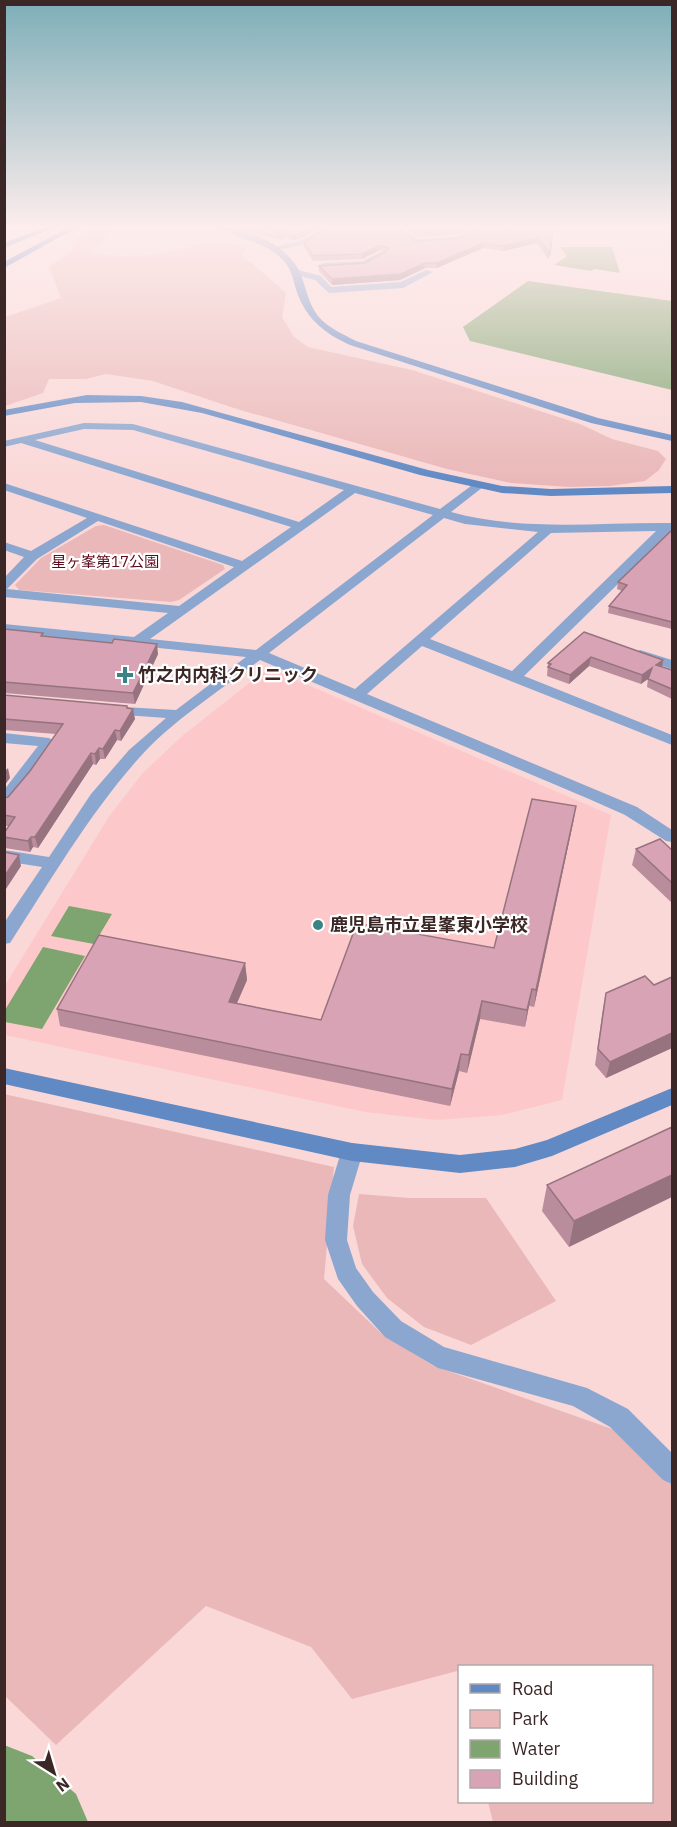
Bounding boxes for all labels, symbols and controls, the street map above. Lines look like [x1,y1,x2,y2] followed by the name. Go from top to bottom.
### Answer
[51,552,159,571] park label: 星ヶ峯第17公園
[138,663,318,686] place label: 竹之内内科クリニック
[116,666,134,684] marker: 竹之内内科クリニック
[330,913,528,936] place label: 鹿児島市立星峯東小学校
[311,918,325,932] marker: 鹿児島市立星峯東小学校
[458,1665,653,1803] legend
[512,1677,553,1700] text: Road
[512,1707,549,1730] text: Park
[512,1737,561,1760] text: Water
[24,1743,84,1803] north arrow
[512,1767,579,1790] text: Building
[52,1774,74,1796] text: N

